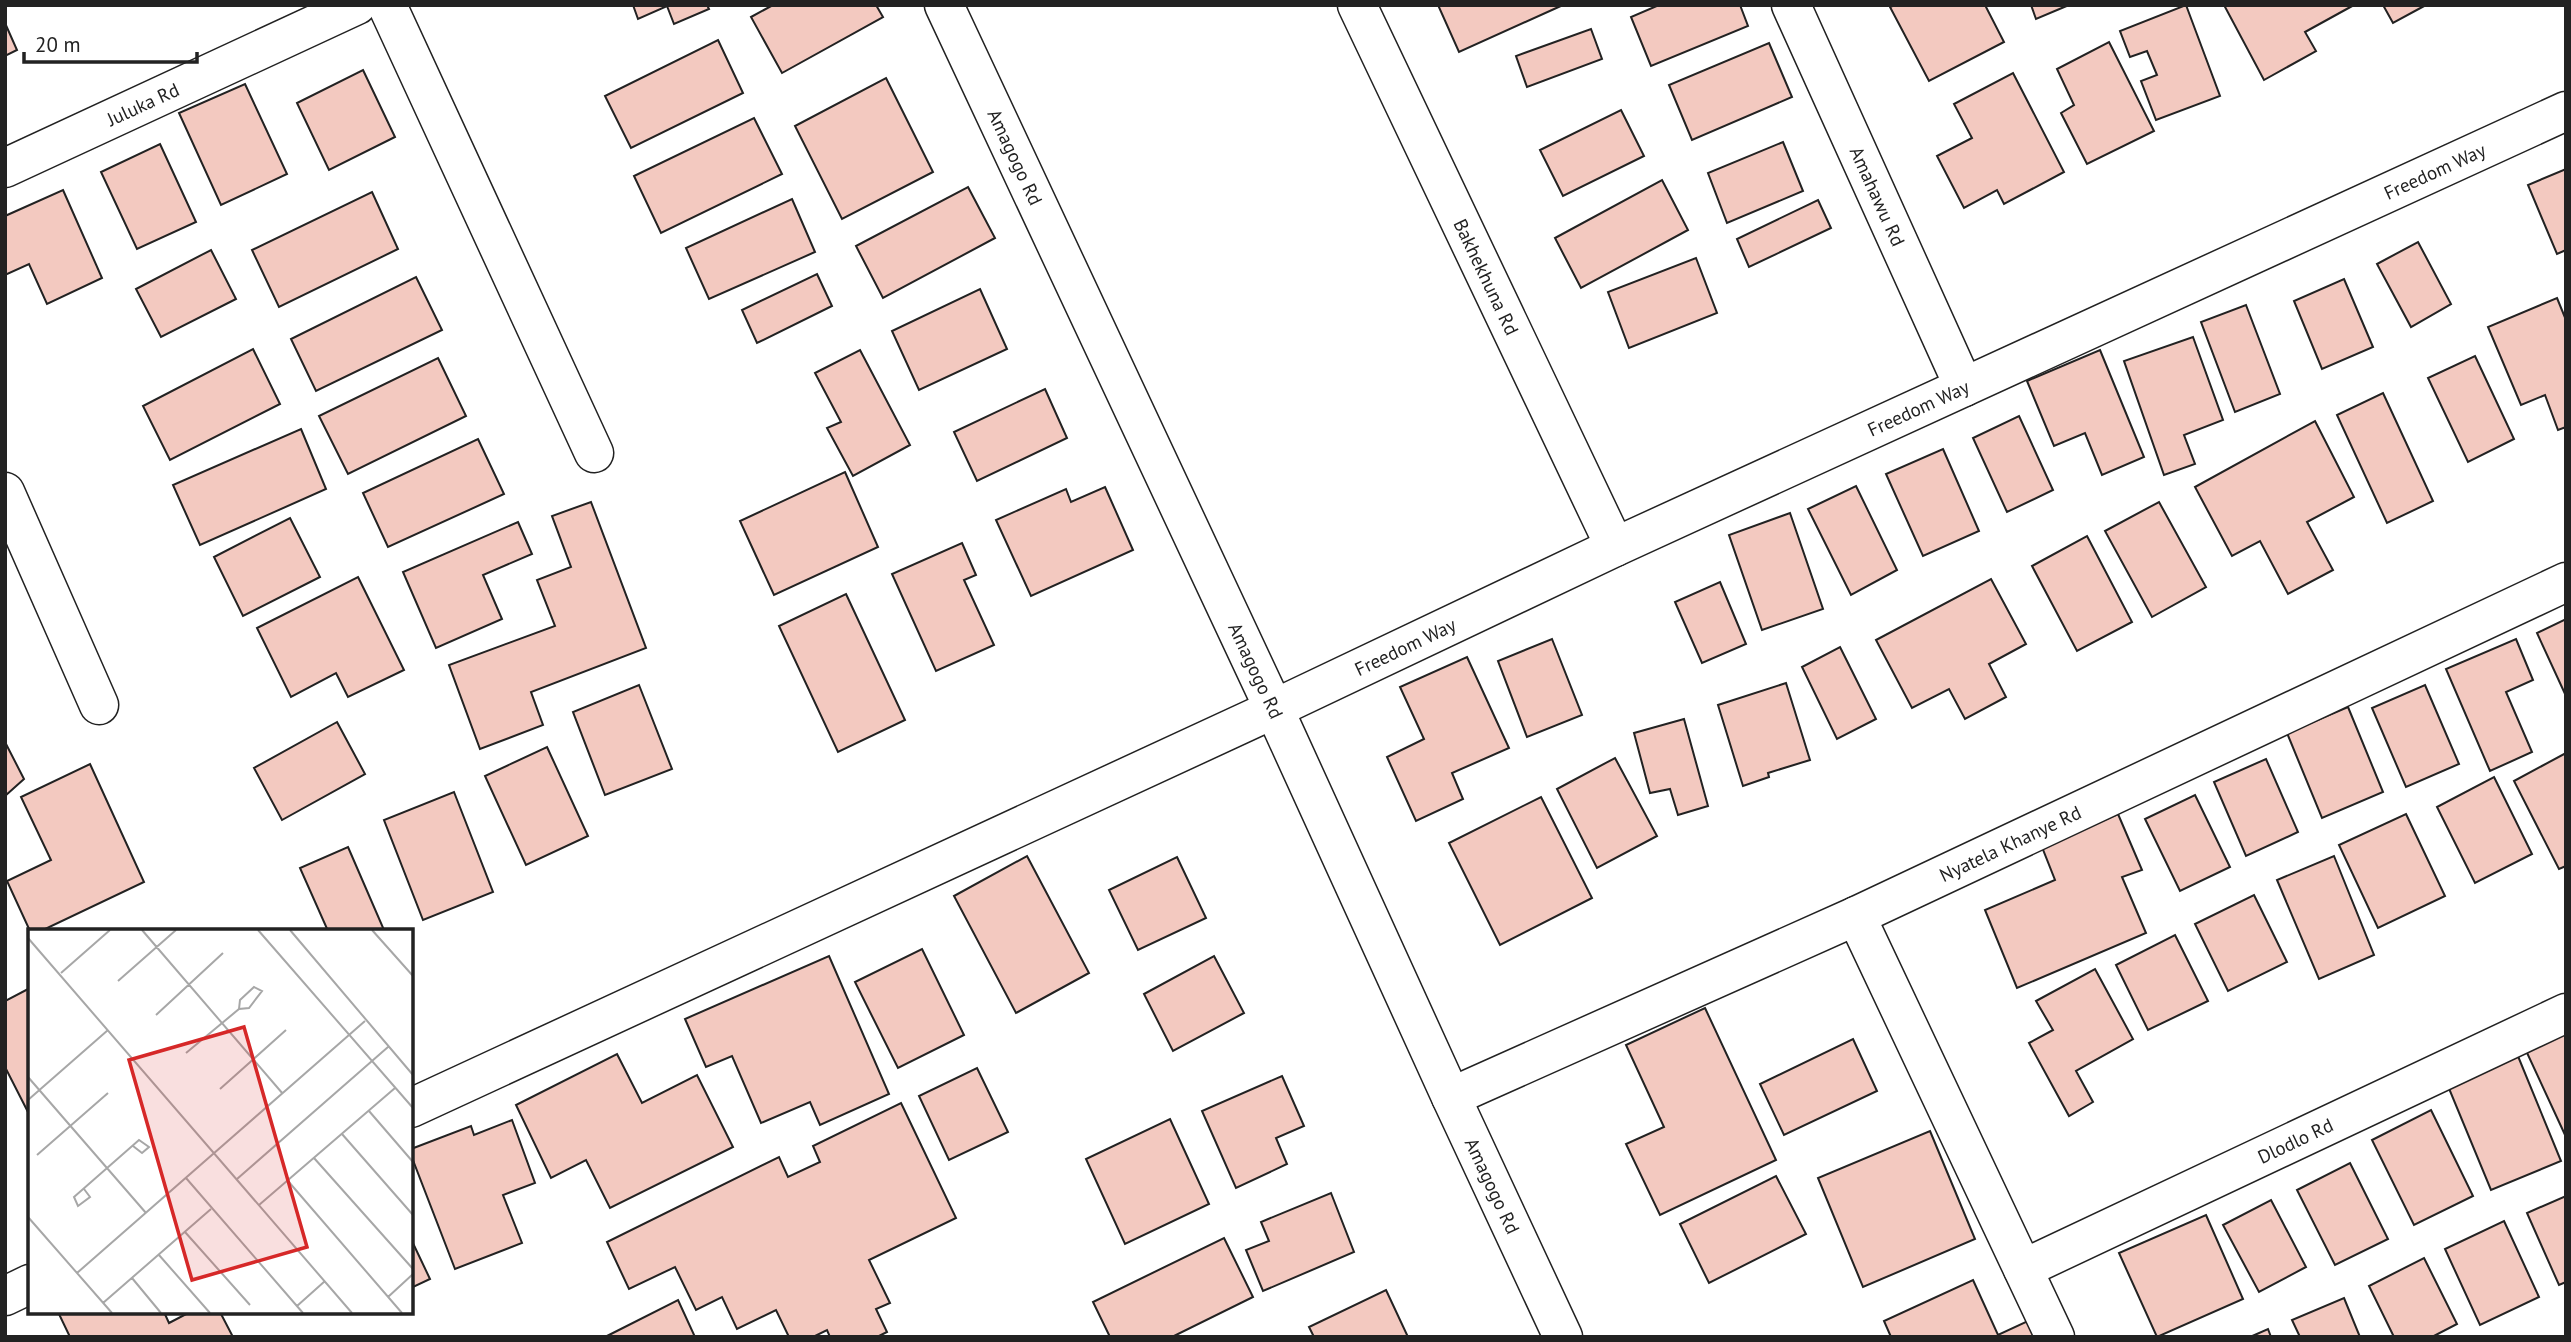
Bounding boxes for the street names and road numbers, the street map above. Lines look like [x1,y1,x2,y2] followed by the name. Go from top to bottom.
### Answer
[102,77,183,132] street label: Juluka Rd
[982,105,1048,209] street label: Amagogo Rd
[2380,137,2489,205] street label: Freedom Way
[1845,143,1911,250] street label: Amahawu Rd
[1448,215,1524,339] street label: Bakhekhuna Rd
[1864,374,1973,442] street label: Freedom Way
[1351,612,1460,681] street label: Freedom Way
[1223,619,1289,722] street label: Amagogo Rd
[1935,800,2085,887] street label: Nyatela Khanye Rd
[2254,1113,2337,1169] street label: Dlodlo Rd
[1460,1134,1525,1238] street label: Amagogo Rd

